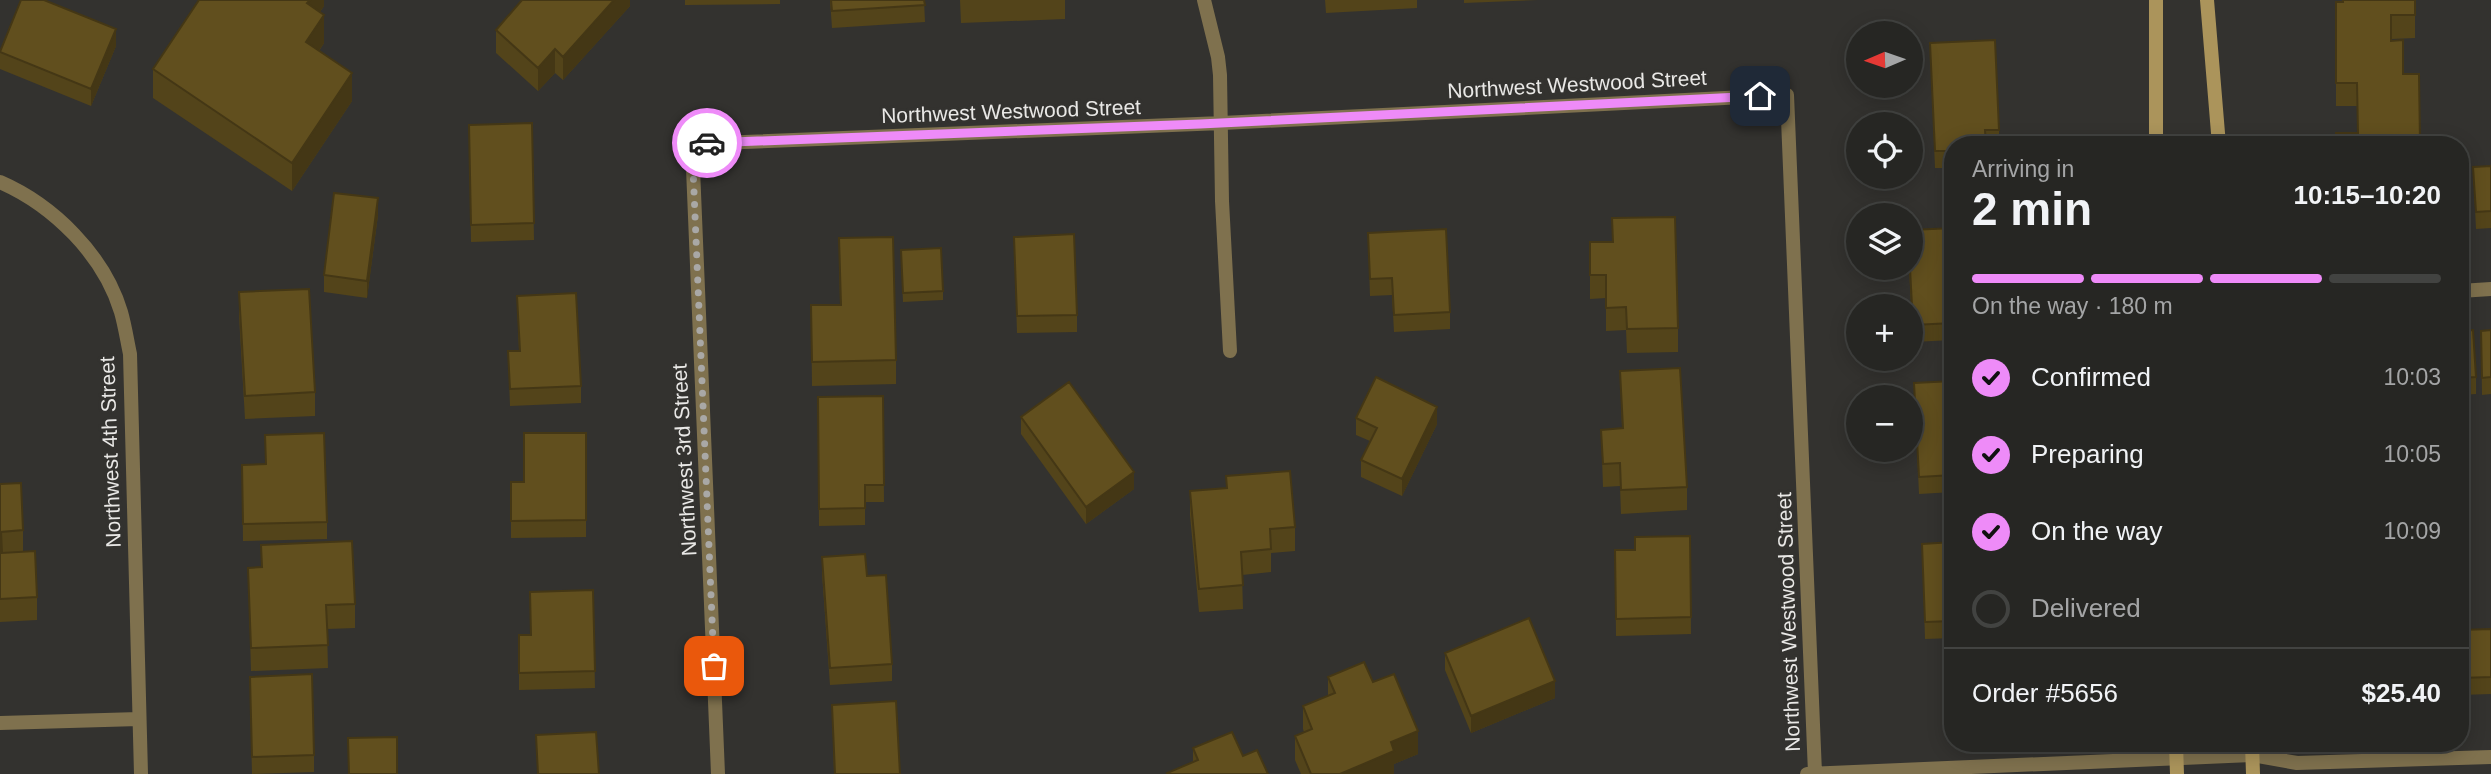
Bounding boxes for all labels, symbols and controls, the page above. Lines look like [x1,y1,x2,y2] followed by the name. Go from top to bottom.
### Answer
[1846,21,1923,98] north arrow
[1846,21,1923,462] map controls
[1447,66,1708,102] street label: Northwest Westwood Street
[1730,66,1790,126] pin
[1741,77,1779,115] icon: home
[881,95,1141,127] street label: Northwest Westwood Street
[672,108,742,178] courier
[1846,112,1923,189] button: locate
[688,124,726,162] icon: car
[1972,156,2074,182] text: Arriving in
[2294,180,2441,210] text: 10:15–10:20
[1972,183,2092,235] text: 2 min
[1846,203,1923,280] button: layers
[1972,293,2173,319] text: On the way · 180 m
[1846,294,1923,371] button: +
[95,356,125,548] street label: Northwest 4th Street
[1972,359,2010,397] icon: check
[2031,362,2151,392] text: Confirmed
[667,363,701,557] street label: Northwest 3rd Street
[2383,364,2441,390] text: 10:03
[1846,385,1923,462] button: −
[1972,436,2010,474] icon: check
[2031,439,2144,469] text: Preparing
[2383,441,2441,467] text: 10:05
[1772,492,1804,752] street label: Northwest Westwood Street
[1972,513,2010,551] icon: check
[2031,516,2163,546] text: On the way
[2383,518,2441,544] text: 10:09
[2031,593,2141,623] text: Delivered
[684,636,744,696] pin
[695,647,733,685] icon: bag
[1972,678,2118,708] text: Order #5656
[2361,678,2441,708] text: $25.40

